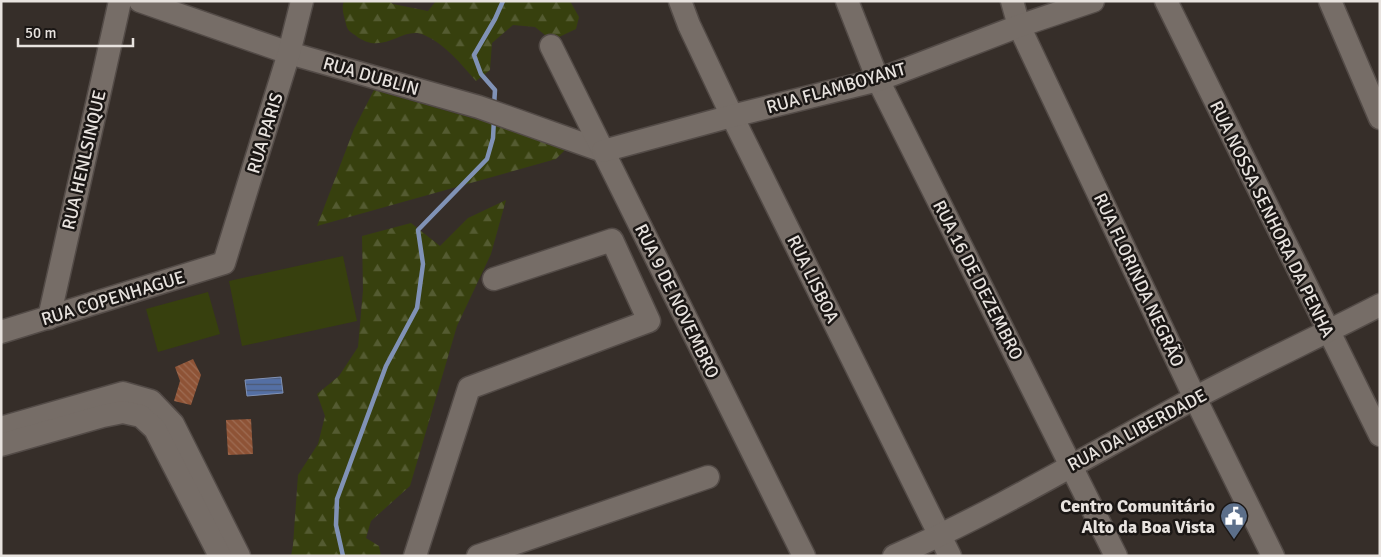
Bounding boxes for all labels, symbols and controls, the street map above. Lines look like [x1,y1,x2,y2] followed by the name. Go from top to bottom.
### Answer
[18,15,132,47] scale bar
[25,24,56,42] text: 50 m
[321,52,421,100] street label: RUA DUBLIN
[764,58,908,118] street label: RUA FLAMBOYANT
[57,88,111,232] street label: RUA HENLSINQUE
[242,90,288,176] street label: RUA PARIS
[1205,97,1339,341] street label: RUA NOSSA SENHORA DA PENHA
[1089,190,1189,370] street label: RUA FLORINDA NEGRÃO
[928,196,1028,364] street label: RUA 16 DE DEZEMBRO
[630,220,724,382] street label: RUA 9 DE NOVEMBRO
[782,231,844,327] street label: RUA LISBOA
[38,266,188,330] street label: RUA COPENHAGUE
[1064,384,1210,476] street label: RUA DA LIBERDADE
[1060,495,1215,538] place label: Centro Comunitário Alto da Boa Vista
[1219,501,1249,540] public building icon: Centro Comunitário Alto da Boa Vista

